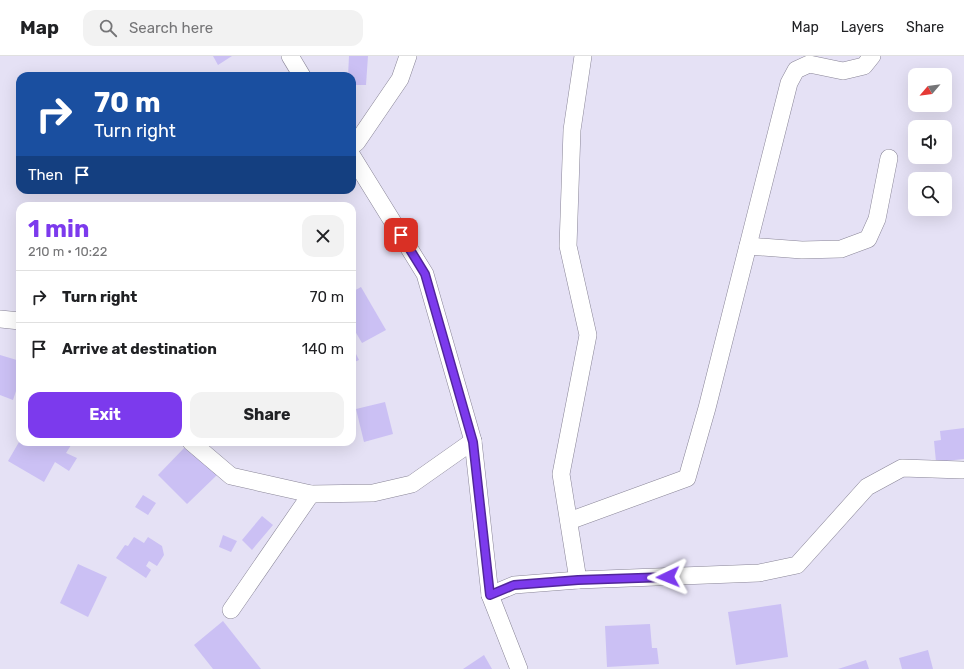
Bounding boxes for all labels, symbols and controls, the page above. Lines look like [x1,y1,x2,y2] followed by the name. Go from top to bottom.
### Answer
[83,10,363,46] search box
[20,16,59,39] text: Map
[97,17,119,39] icon: search
[129,19,213,37] text: Search here
[792,19,819,36] text: Map
[841,19,884,36] text: Layers
[906,19,944,36] text: Share
[908,68,952,112] north arrow
[908,68,952,216] map controls
[94,86,161,119] text: 70 m
[28,88,80,140] icon: right
[94,120,176,142] text: Turn right
[908,120,952,164] button: sound
[71,164,93,186] icon: arrive
[28,166,63,184] text: Then
[908,172,952,216] button: search
[28,215,89,243] text: 1 min
[302,215,344,257] button: close
[384,218,418,252] pin
[390,224,412,246] icon: arrive
[28,244,107,259] text: 210 m · 10:22
[28,286,50,308] icon: right
[62,288,137,306] text: Turn right
[310,288,344,306] text: 70 m
[28,338,50,360] icon: arrive
[62,340,217,358] text: Arrive at destination
[302,340,344,358] text: 140 m
[28,392,182,438] button: Exit
[190,392,344,438] button: Share
[647,556,689,598] position arrow

